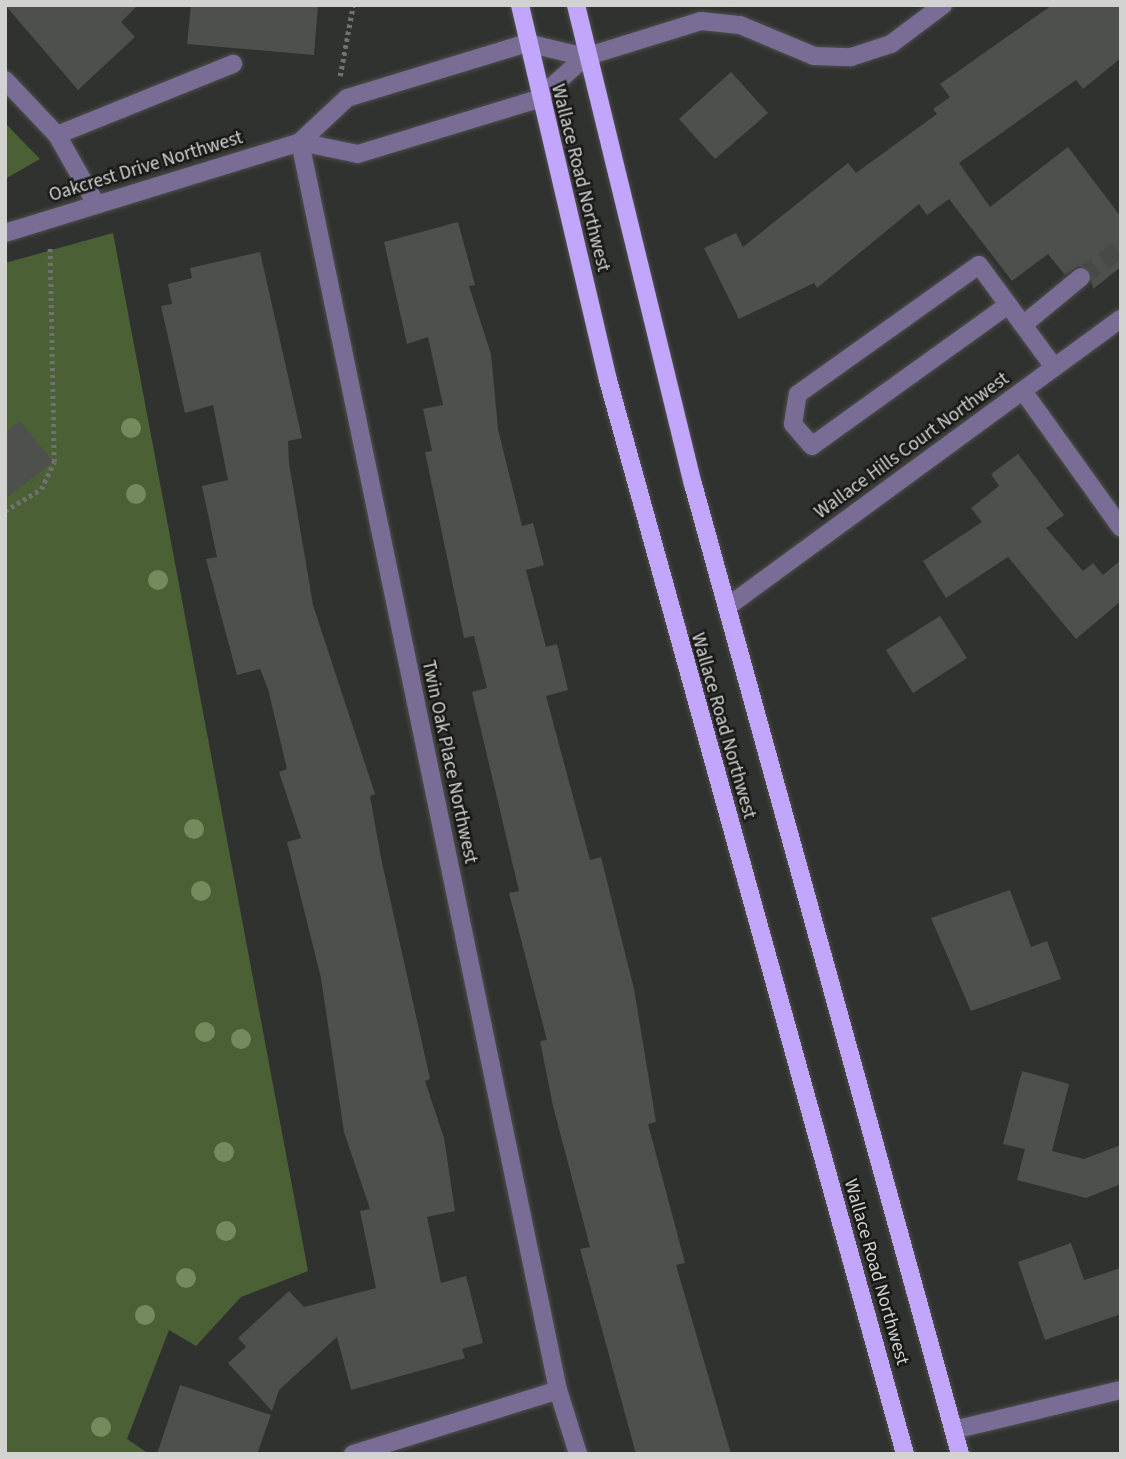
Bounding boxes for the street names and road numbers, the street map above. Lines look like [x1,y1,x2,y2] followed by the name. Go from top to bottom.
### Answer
[546,82,614,274] street label: Wallace Road Northwest
[46,127,246,207] street label: Oakcrest Drive Northwest
[810,368,1014,524] street label: Wallace Hills Court Northwest
[686,630,760,822] street label: Wallace Road Northwest
[416,658,482,866] street label: Twin Oak Place Northwest
[839,1176,913,1368] street label: Wallace Road Northwest

